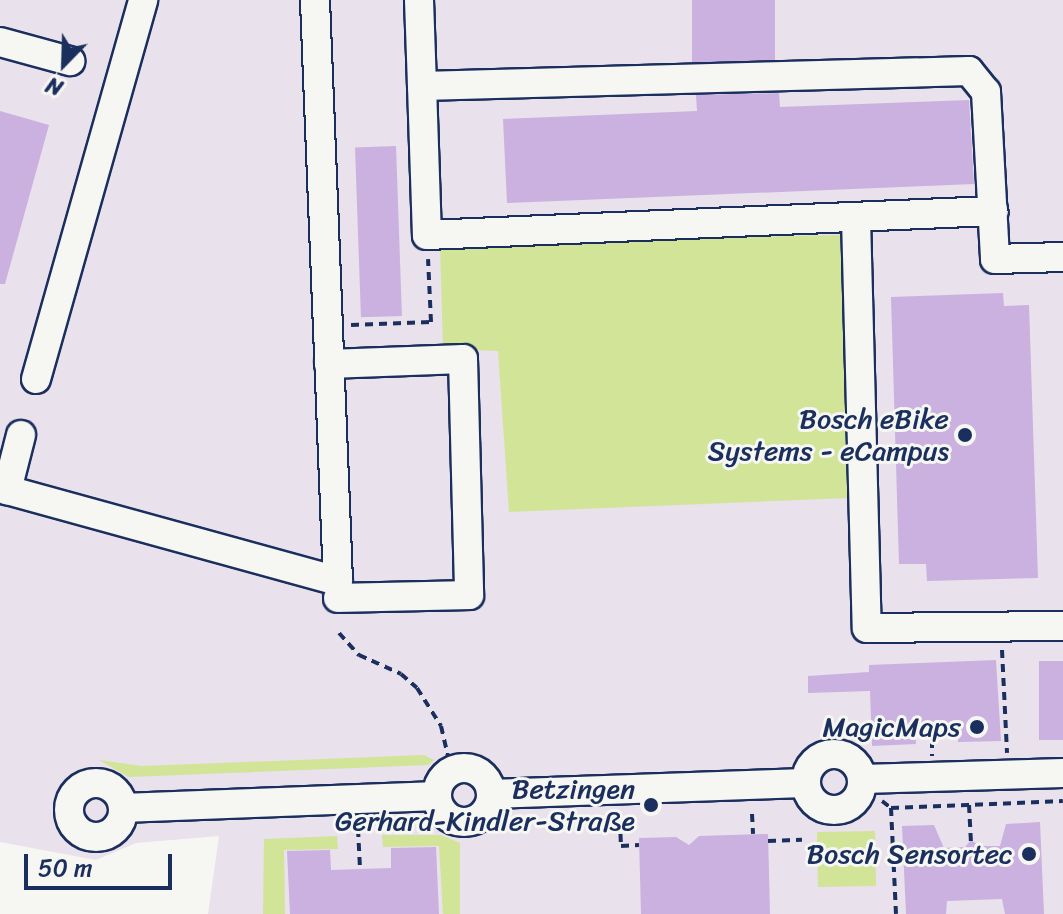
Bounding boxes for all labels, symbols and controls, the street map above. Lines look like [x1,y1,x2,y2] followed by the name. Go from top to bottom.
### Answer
[24,24,104,104] north arrow
[40,66,69,107] text: N
[708,402,949,468] place label: Bosch eBike Systems - eCampus
[956,426,974,444] marker: Bosch eBike Systems - eCampus
[823,710,961,744] place label: MagicMaps
[968,718,986,736] marker: MagicMaps
[335,772,635,838] place label: Betzingen Gerhard-Kindler-Straße
[642,796,660,814] marker: Betzingen Gerhard-Kindler-Straße
[807,837,1013,871] place label: Bosch Sensortec
[28,838,176,888] scale bar
[1020,845,1038,863] marker: Bosch Sensortec
[38,847,93,889] text: 50 m

